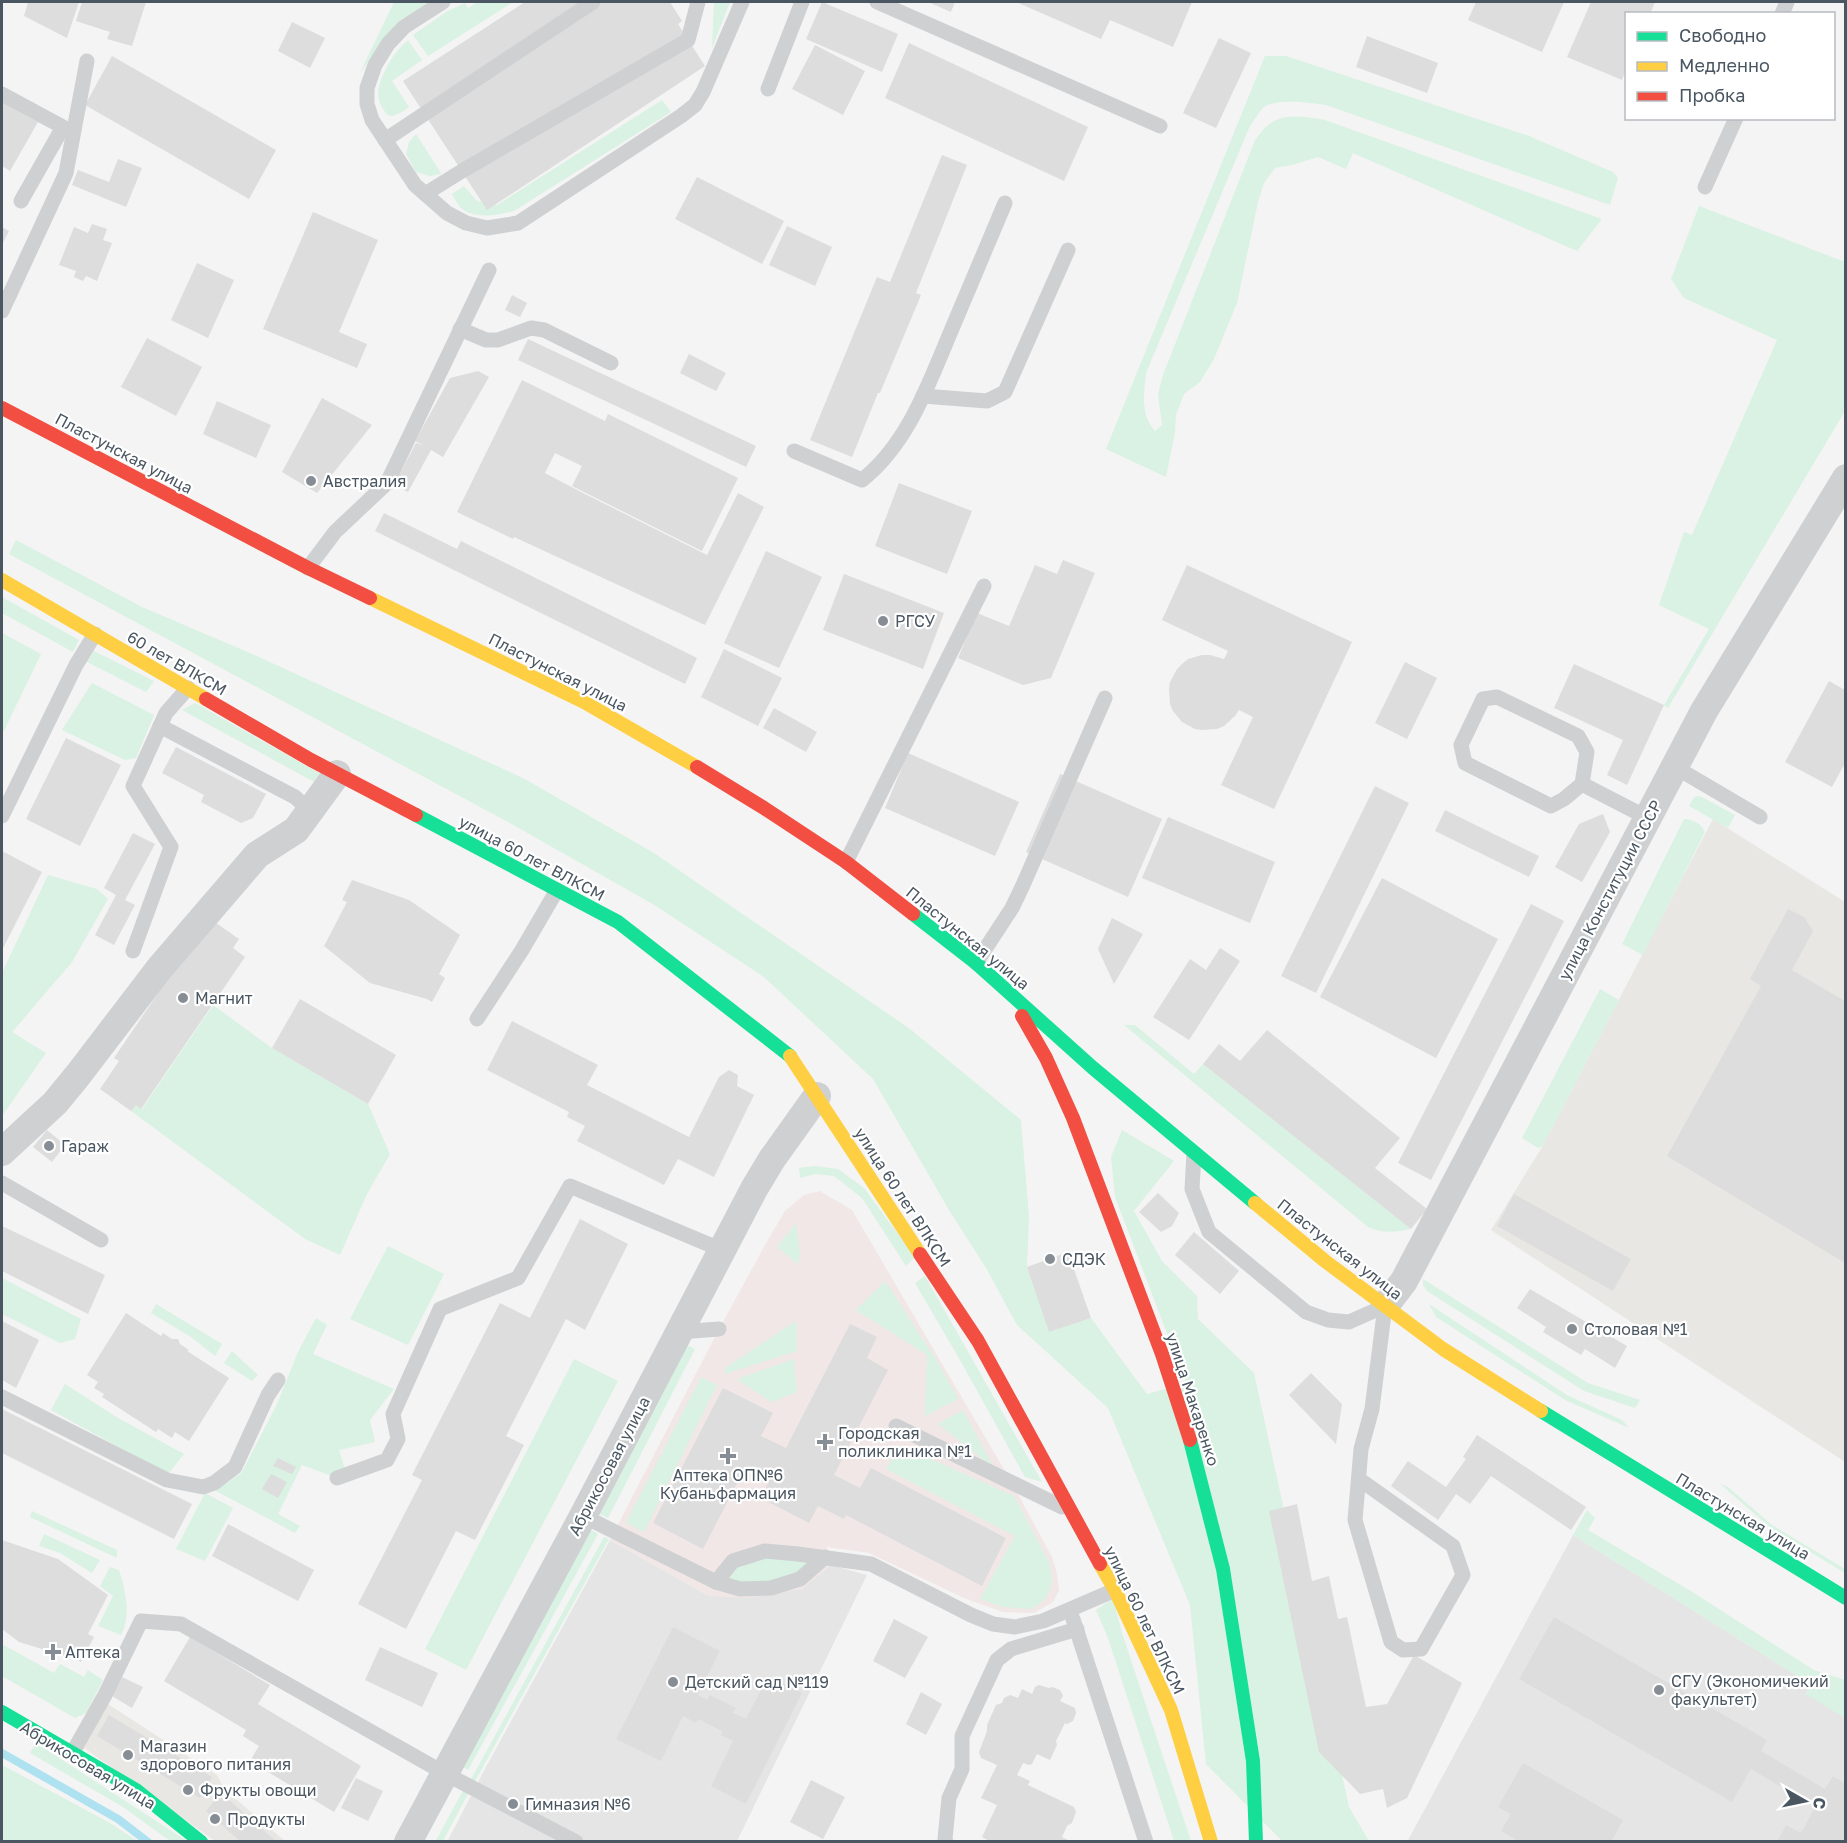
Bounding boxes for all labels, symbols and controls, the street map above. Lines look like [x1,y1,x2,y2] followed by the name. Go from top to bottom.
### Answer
[1625,12,1835,120] legend
[1679,24,1766,46] text: Свободно
[1679,54,1770,76] text: Медленно
[1679,84,1745,106] text: Пробка
[52,408,196,498] street label: Пластунская улица
[323,471,406,491] place label: Австралия
[304,474,318,488] marker: Австралия
[895,611,936,631] place label: РГСУ
[876,614,890,628] marker: РГСУ
[124,626,230,700] street label: 60 лет ВЛКСМ
[485,628,631,716] street label: Пластунская улица
[1554,797,1666,983] street label: улица Конституции СССР
[456,811,608,905] street label: улица 60 лет ВЛКСМ
[902,882,1034,994] street label: Пластунская улица
[195,988,253,1008] place label: Магнит
[176,991,190,1005] marker: Магнит
[850,1123,956,1271] street label: улица 60 лет ВЛКСМ
[61,1136,109,1156] place label: Гараж
[42,1139,56,1153] marker: Гараж
[1274,1194,1406,1304] street label: Пластунская улица
[1062,1249,1106,1269] place label: СДЭК
[1043,1252,1057,1266] marker: СДЭК
[1584,1319,1688,1339] place label: Столовая №1
[1565,1322,1579,1336] marker: Столовая №1
[1162,1330,1224,1468] street label: улица Макаренко
[564,1393,654,1539] street label: Абрикосовая улица
[838,1423,972,1461] place label: Городская поликлиника №1
[816,1433,834,1451] marker: Городская поликлиника №1
[721,1449,735,1463] marker: Аптека ОП№6 Кубаньфармация
[660,1465,796,1503] place label: Аптека ОП№6 Кубаньфармация
[1672,1468,1814,1564] street label: Пластунская улица
[1100,1543,1190,1697] street label: улица 60 лет ВЛКСМ
[65,1642,120,1662] place label: Аптека
[46,1645,60,1659] marker: Аптека
[1671,1671,1829,1709] place label: СГУ (Экономичекий факультет)
[685,1672,829,1692] place label: Детский сад №119
[666,1675,680,1689] marker: Детский сад №119
[1652,1683,1666,1697] marker: СГУ (Экономичекий факультет)
[17,1717,159,1813] street label: Абрикосовая улица
[140,1736,291,1774] place label: Магазин здорового питания
[121,1748,135,1762] marker: Магазин здорового питания
[1775,1771,1835,1831] north arrow
[200,1780,316,1800] place label: Фрукты овощи
[181,1783,195,1797] marker: Фрукты овощи
[525,1794,631,1814] place label: Гимназия №6
[1809,1796,1831,1811] text: С
[506,1797,520,1811] marker: Гимназия №6
[227,1809,305,1829] place label: Продукты
[208,1812,222,1826] marker: Продукты

